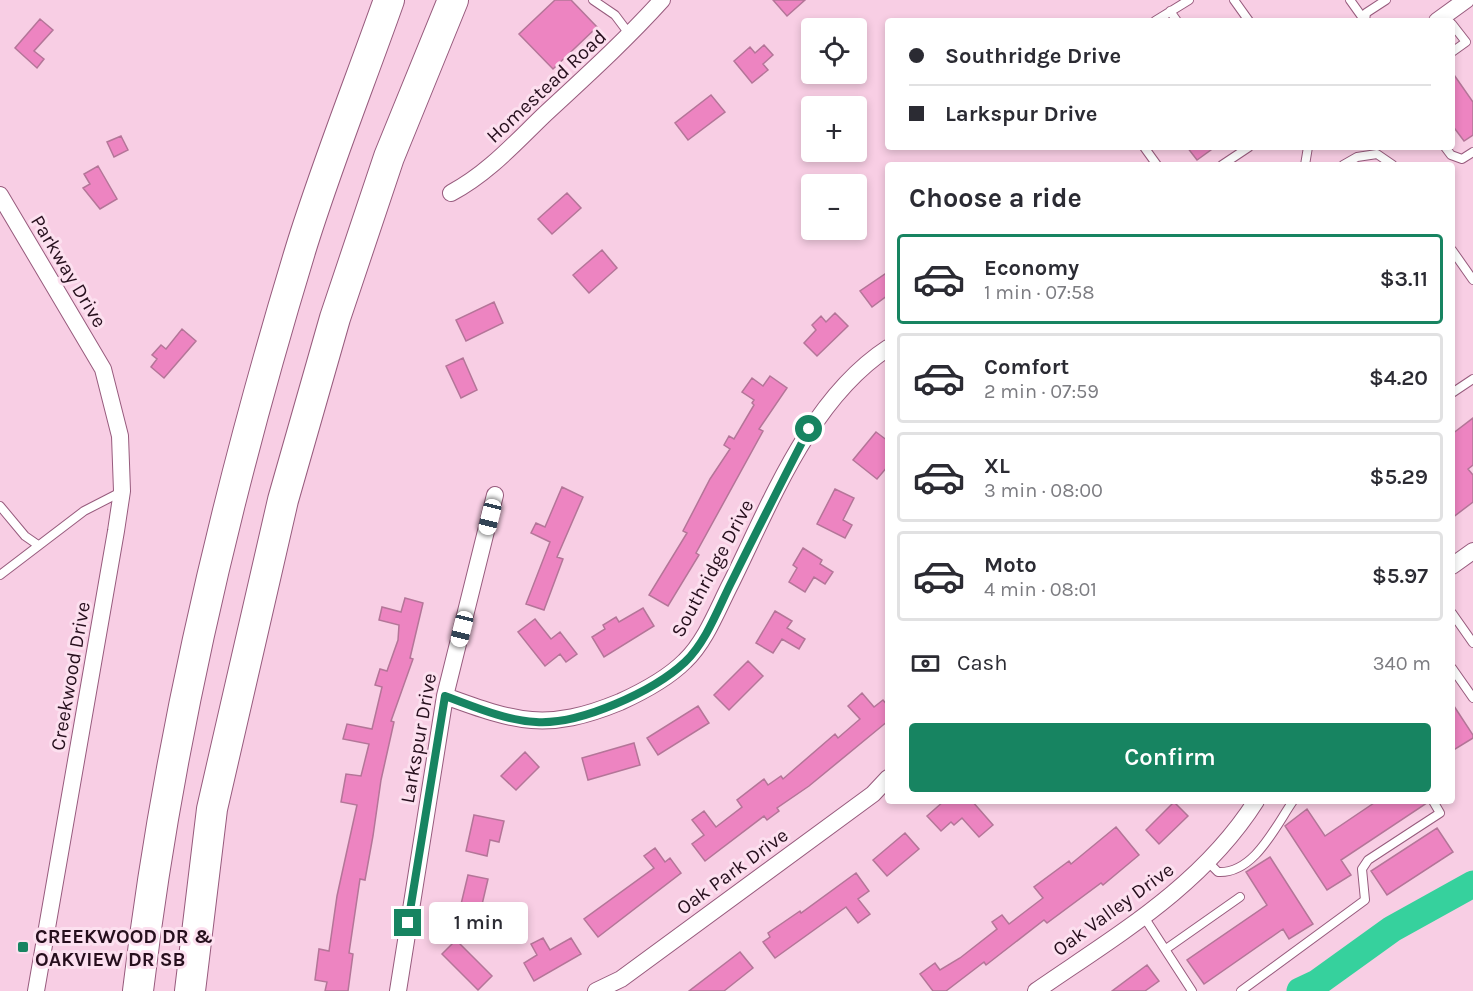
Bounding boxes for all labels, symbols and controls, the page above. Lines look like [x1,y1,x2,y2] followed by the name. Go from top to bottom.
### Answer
[801,18,867,240] map controls
[801,18,867,84] button: locate
[482,25,611,148] street label: Homestead Road
[945,43,1121,69] text: Southridge Drive
[801,96,867,162] button: +
[945,101,1097,127] text: Larkspur Drive
[801,174,867,240] button: −
[909,182,1082,214] text: Choose a ride
[26,211,111,332] street label: Parkway Drive
[912,252,966,306] icon: car
[984,255,1079,281] text: Economy
[1380,266,1428,292] text: $3.11
[984,281,1095,304] text: 1 min · 07:58
[912,351,966,405] icon: car
[984,354,1069,380] text: Comfort
[1369,365,1428,391] text: $4.20
[984,380,1099,403] text: 2 min · 07:59
[795,415,822,442] route start
[912,450,966,504] icon: car
[984,453,1010,479] text: XL
[1370,464,1428,490] text: $5.29
[984,479,1103,502] text: 3 min · 08:00
[666,495,758,641] street label: Southridge Drive
[477,497,503,537] car
[912,549,966,603] icon: car
[984,552,1037,578] text: Moto
[1372,563,1428,589] text: $5.97
[984,578,1097,601] text: 4 min · 08:01
[46,600,95,752] street label: Creekwood Drive
[449,609,475,649] car
[909,647,942,680] icon: cash
[957,650,1007,676] text: Cash
[1373,652,1431,675] text: 340 m
[396,671,441,805] street label: Larkspur Drive
[909,723,1431,792] button: Confirm
[672,823,792,919] street label: Oak Park Drive
[1048,858,1178,961] street label: Oak Valley Drive
[429,902,528,944] callout: 1 min
[394,909,421,936] route end
[454,911,503,934] text: 1 min
[35,925,213,971] place label: CREEKWOOD DR & OAKVIEW DR SB
[16,940,30,954] marker: CREEKWOOD DR & OAKVIEW DR SB

